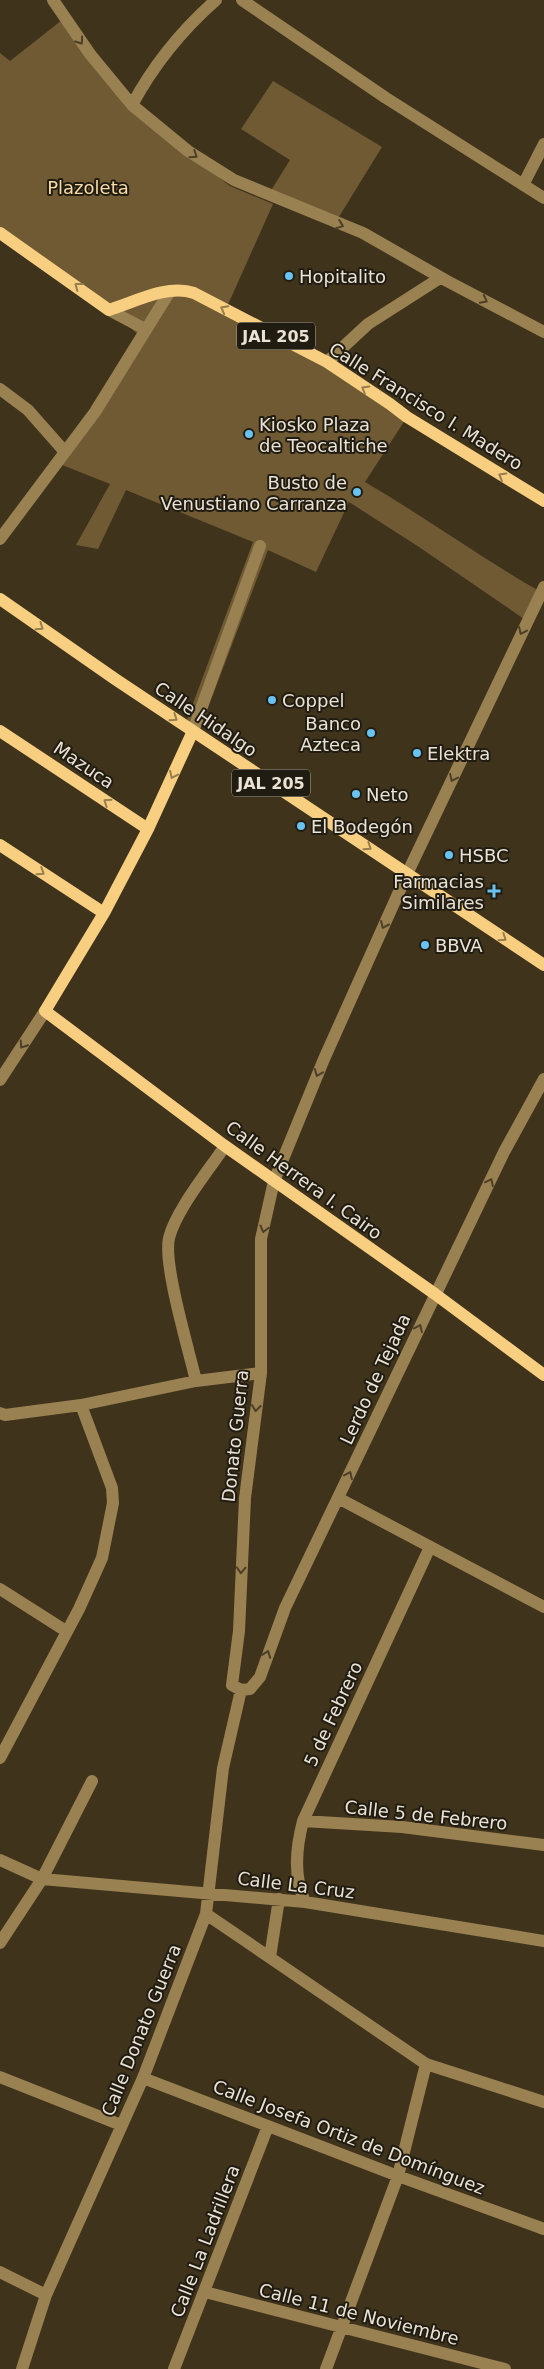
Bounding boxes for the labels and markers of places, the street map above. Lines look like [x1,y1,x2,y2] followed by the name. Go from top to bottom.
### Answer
[299,266,386,287] place label: Hopitalito
[283,270,295,282] marker: Hopitalito
[259,414,388,456] place label: Kiosko Plaza de Teocaltiche
[243,428,255,440] marker: Kiosko Plaza de Teocaltiche
[161,472,347,514] place label: Busto de Venustiano Carranza
[351,486,363,498] marker: Busto de Venustiano Carranza
[282,690,345,711] place label: Coppel
[266,694,278,706] marker: Coppel
[300,713,361,755] place label: Banco Azteca
[365,727,377,739] marker: Banco Azteca
[427,743,490,764] place label: Elektra
[411,747,423,759] marker: Elektra
[366,784,409,805] place label: Neto
[350,788,362,800] marker: Neto
[311,816,413,837] place label: El Bodegón
[295,820,307,832] marker: El Bodegón
[459,845,509,866] place label: HSBC
[443,849,455,861] marker: HSBC
[393,871,484,913] place label: Farmacias Similares
[488,885,500,897] marker: Farmacias Similares
[435,935,483,956] place label: BBVA
[419,939,431,951] marker: BBVA

